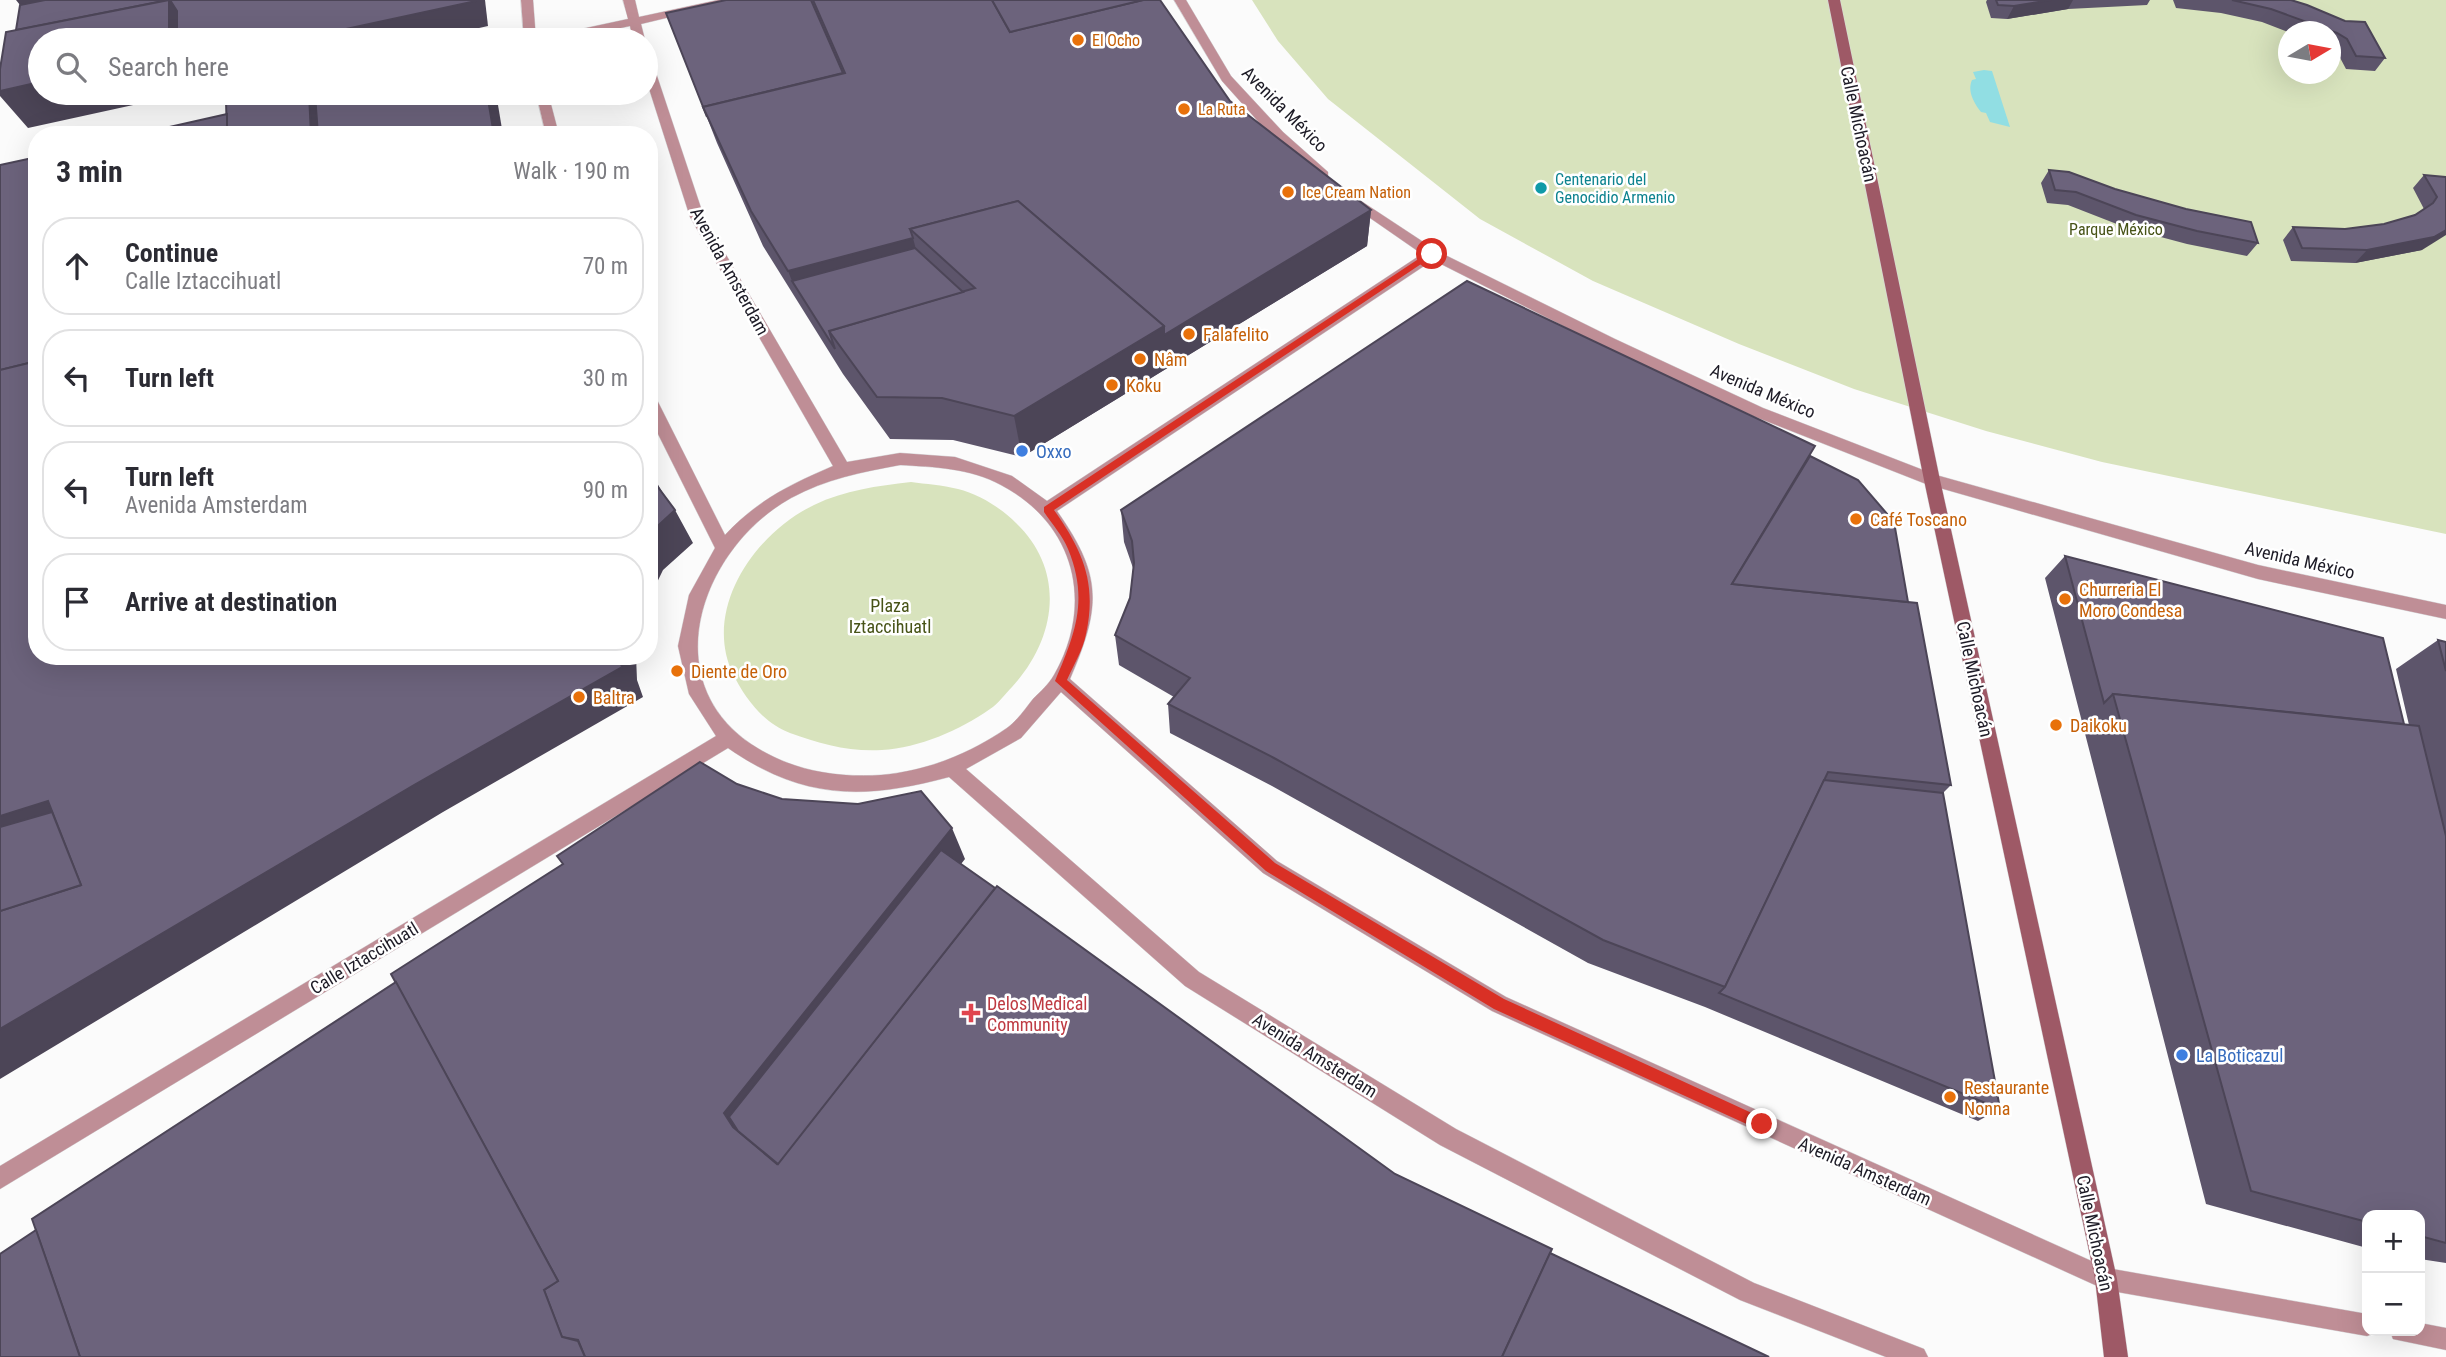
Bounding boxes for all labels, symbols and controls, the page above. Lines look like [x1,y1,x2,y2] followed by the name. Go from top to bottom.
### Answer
[2278,21,2341,84] north arrow
[28,28,658,105] search box
[1092,31,1140,50] place label: El Ocho
[1070,32,1086,48] marker: El Ocho
[52,48,90,86] icon: search
[108,52,229,82] text: Search here
[1238,62,1332,156] street label: Avenida México
[1836,64,1882,184] street label: Calle Michoacán
[1198,100,1246,119] place label: La Ruta
[1176,101,1192,117] marker: La Ruta
[56,154,123,189] text: 3 min
[513,158,630,185] text: Walk · 190 m
[1555,170,1675,207] place label: Centenario del Genocidio Armenio
[1533,180,1549,196] marker: Centenario del Genocidio Armenio
[1302,183,1411,202] place label: Ice Cream Nation
[1280,184,1296,200] marker: Ice Cream Nation
[686,203,774,339] street label: Avenida Amsterdam
[2069,220,2163,239] park label: Parque México
[125,238,218,268] text: Continue
[1416,238,1447,269] route start
[58,247,96,285] icon: ahead
[583,253,628,280] text: 70 m
[125,268,281,295] text: Calle Iztaccihuatl
[1203,324,1269,345] place label: Falafelito
[1181,326,1197,342] marker: Falafelito
[1154,349,1187,370] place label: Nâm
[1132,351,1148,367] marker: Nâm
[58,359,96,397] icon: left
[1707,359,1819,423] street label: Avenida México
[125,363,214,393] text: Turn left
[583,365,628,392] text: 30 m
[1126,375,1161,396] place label: Koku
[1104,377,1120,393] marker: Koku
[1036,441,1071,462] place label: Oxxo
[1014,443,1030,459] marker: Oxxo
[125,462,214,492] text: Turn left
[58,471,96,509] icon: left
[583,477,628,504] text: 90 m
[125,492,308,519] text: Avenida Amsterdam
[1870,509,1967,530] place label: Café Toscano
[1848,511,1864,527] marker: Café Toscano
[2243,537,2357,583] street label: Avenida México
[2079,579,2182,621] place label: Churreria El Moro Condesa
[58,583,96,621] icon: arrive
[125,587,337,617] text: Arrive at destination
[2057,591,2073,607] marker: Churreria El Moro Condesa
[849,595,931,637] park label: Plaza Iztaccihuatl
[1952,619,1998,739] street label: Calle Michoacán
[691,661,787,682] place label: Diente de Oro
[669,663,685,679] marker: Diente de Oro
[593,687,635,708] place label: Baltra
[571,689,587,705] marker: Baltra
[2070,715,2127,736] place label: Daikoku
[2048,717,2064,733] marker: Daikoku
[306,918,422,998] street label: Calle Iztaccihuatl
[987,993,1087,1035] place label: Delos Medical Community
[961,1003,981,1023] marker: Delos Medical Community
[1249,1008,1381,1102] street label: Avenida Amsterdam
[2196,1045,2283,1066] place label: La Boticazul
[2174,1047,2190,1063] marker: La Boticazul
[1964,1077,2049,1119] place label: Restaurante Nonna
[1942,1089,1958,1105] marker: Restaurante Nonna
[1746,1108,1777,1139] route end
[1795,1132,1935,1210] street label: Avenida Amsterdam
[2072,1173,2118,1293] street label: Calle Michoacán
[2362,1210,2425,1336] map controls
[2362,1210,2425,1273] button: +
[2362,1273,2425,1336] button: −

